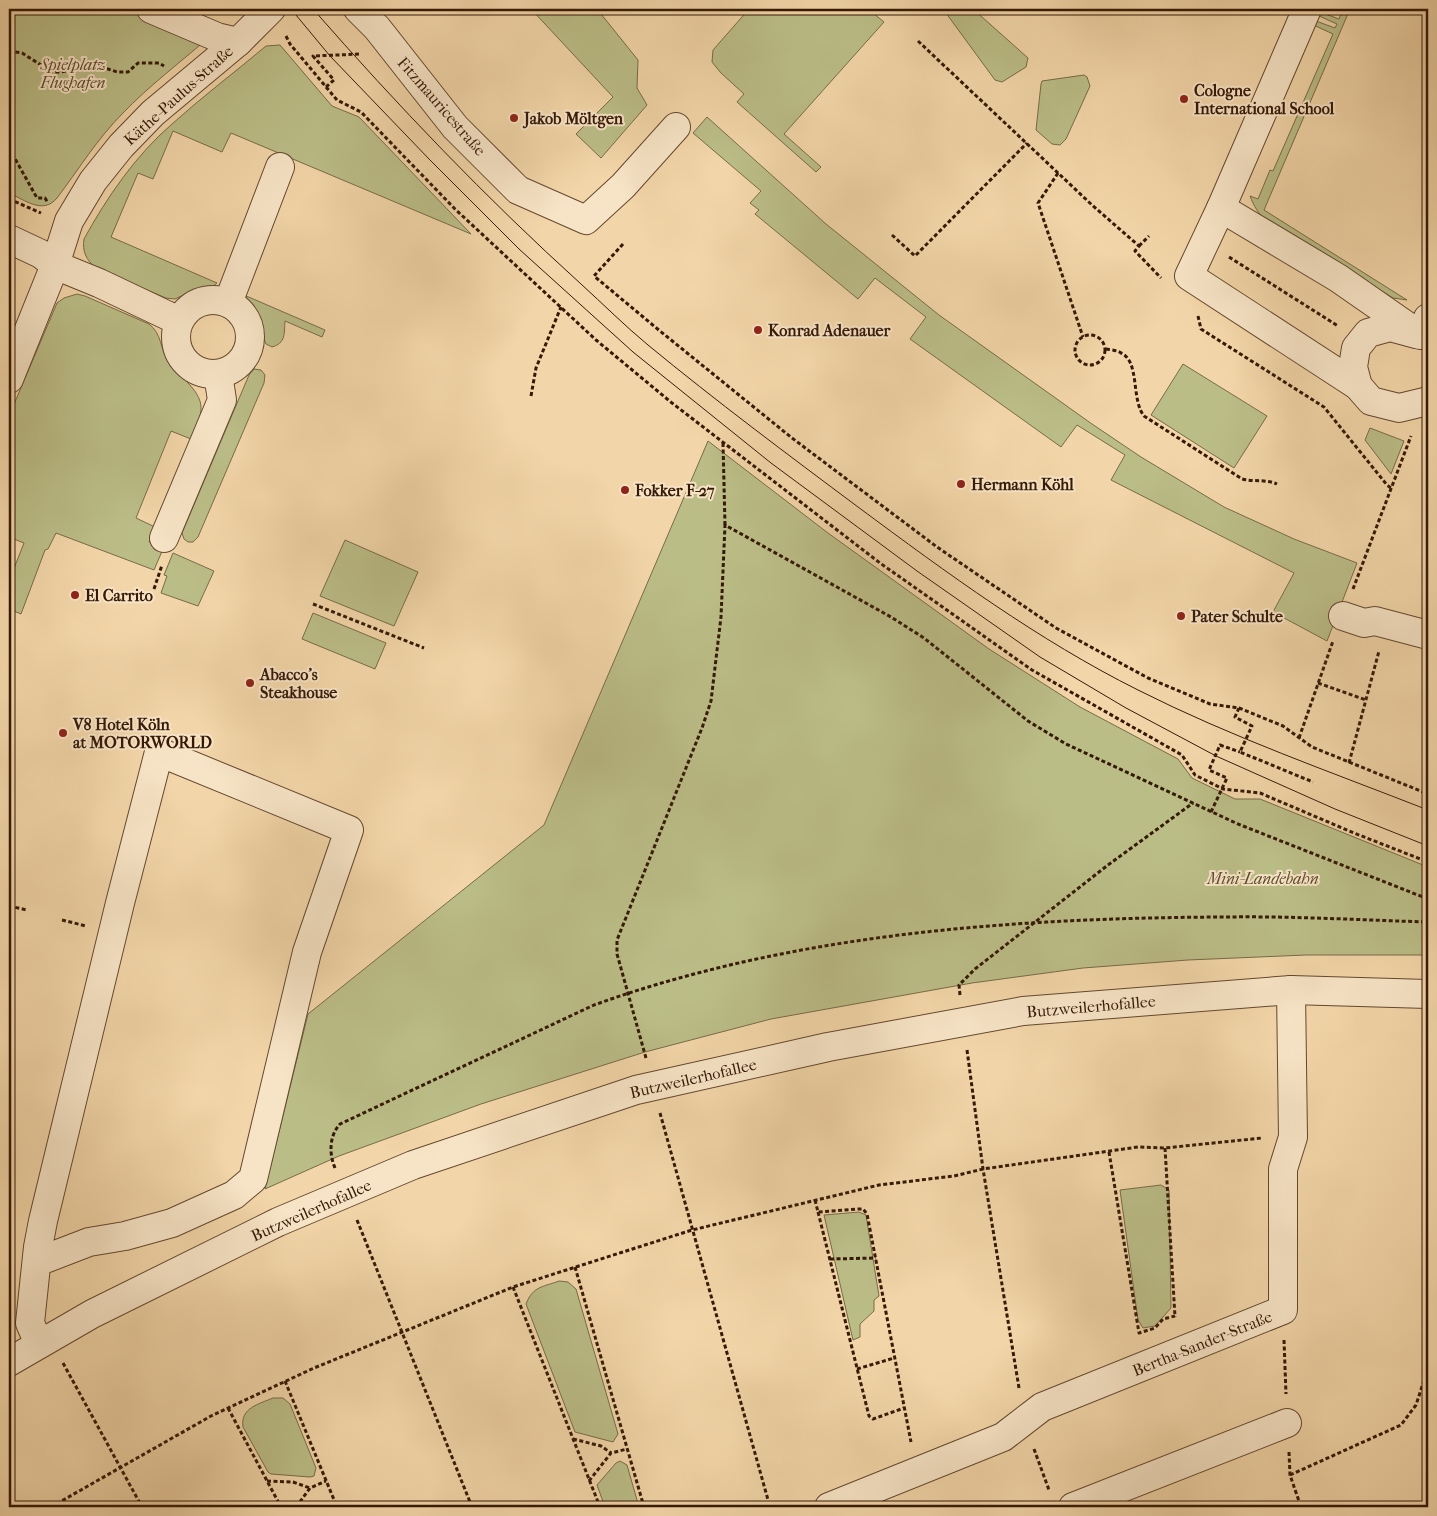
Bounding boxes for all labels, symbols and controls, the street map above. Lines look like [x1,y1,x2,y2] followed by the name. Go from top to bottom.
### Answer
[120,41,237,149] street label: Käthe-Paulus-Straße
[394,53,490,160] street label: Fitzmauricestraße
[39,55,106,92] park label: Spielplatz Flughafen
[1194,81,1335,118] place label: Cologne International School
[1178,93,1190,105] marker: Cologne International School
[522,109,624,129] place label: Jakob Möltgen
[508,112,520,124] marker: Jakob Möltgen
[768,321,892,340] place label: Konrad Adenauer
[752,324,764,336] marker: Konrad Adenauer
[971,475,1074,494] place label: Hermann Köhl
[955,478,967,490] marker: Hermann Köhl
[634,481,715,500] place label: Fokker F-27
[619,484,631,496] marker: Fokker F-27
[85,586,153,605] place label: El Carrito
[69,589,81,601] marker: El Carrito
[1191,607,1283,626] place label: Pater Schulte
[1175,610,1187,622] marker: Pater Schulte
[259,665,337,702] place label: Abacco's Steakhouse
[244,677,256,689] marker: Abacco's Steakhouse
[72,715,212,752] place label: V8 Hotel Köln at MOTORWORLD
[57,727,69,739] marker: V8 Hotel Köln at MOTORWORLD
[1206,869,1319,888] park label: Mini-Landebahn
[1026,991,1156,1022] street label: Butzweilerhofallee
[628,1055,758,1102] street label: Butzweilerhofallee
[248,1175,374,1245] street label: Butzweilerhofallee
[1130,1307,1275,1380] street label: Bertha-Sander-Straße

